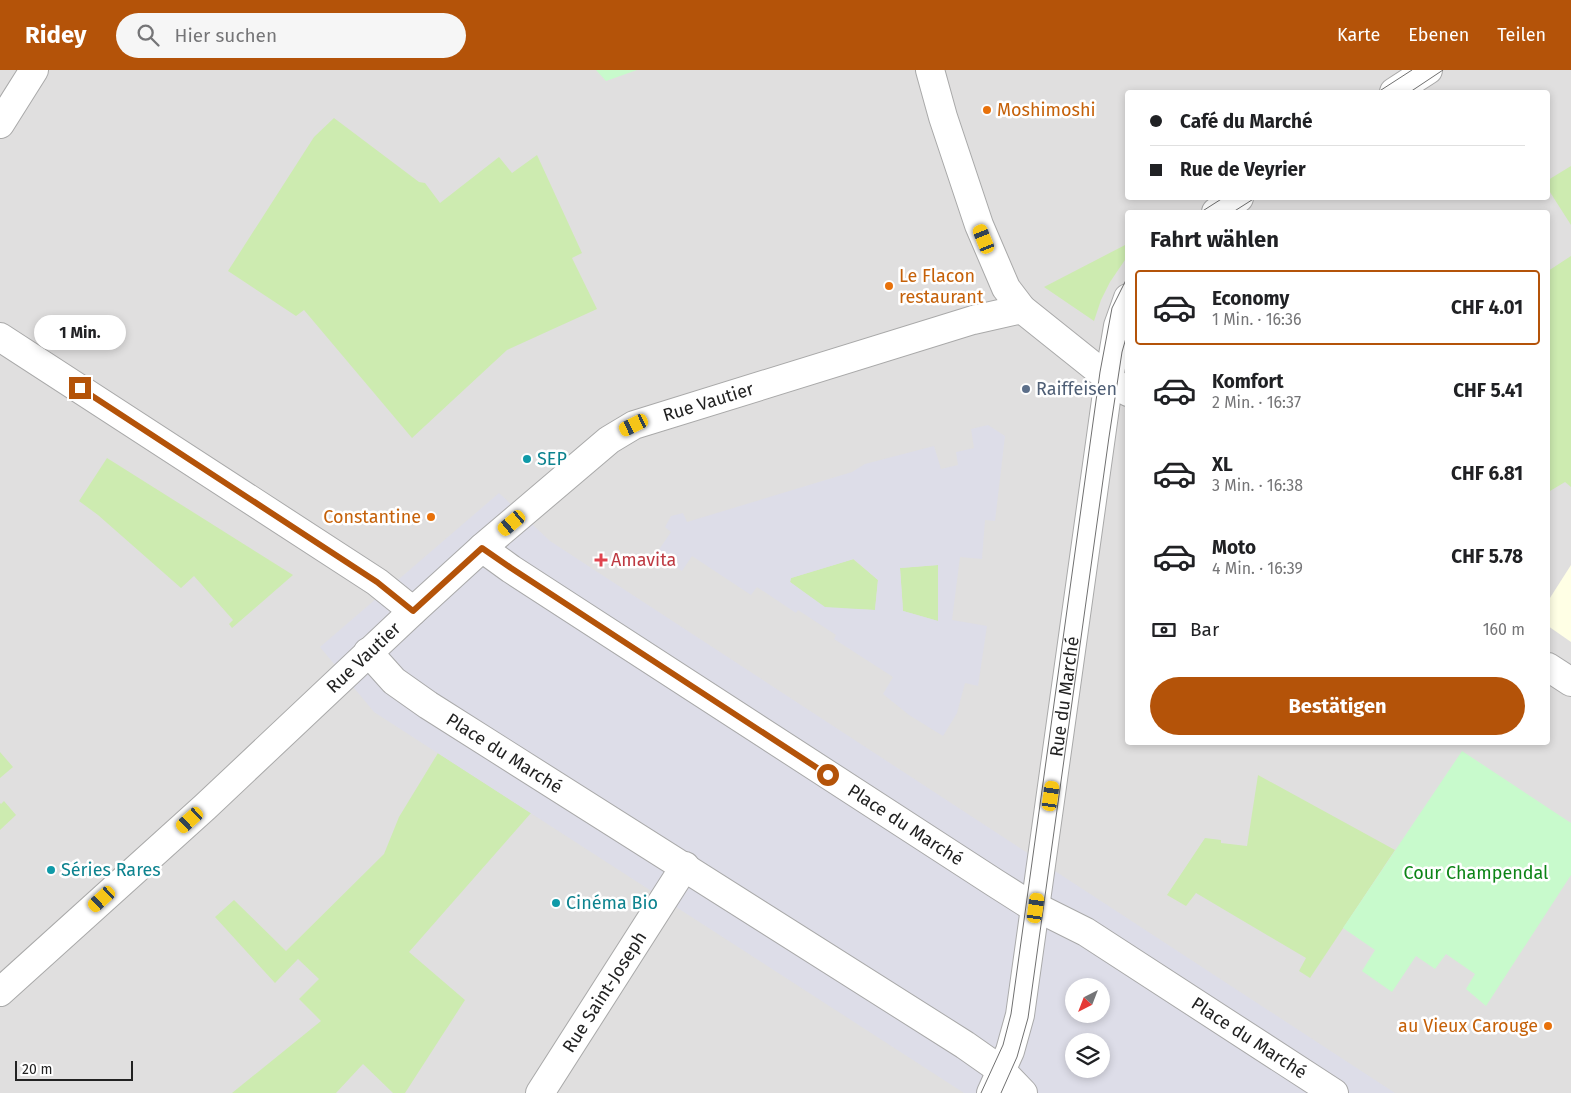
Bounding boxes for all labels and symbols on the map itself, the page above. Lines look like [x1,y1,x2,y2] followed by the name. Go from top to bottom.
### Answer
[997,99,1096,121] place label: Moshimoshi
[981,104,993,116] marker: Moshimoshi
[971,222,996,256] car
[899,265,984,308] place label: Le Flacon restaurant
[883,280,895,292] marker: Le Flacon restaurant
[34,316,126,350] callout: 1 Min.
[69,377,91,399] route end
[660,378,756,426] street label: Rue Vautier
[1036,378,1117,400] place label: Raiffeisen
[1020,383,1032,395] marker: Raiffeisen
[617,412,650,438] car
[537,448,567,470] place label: SEP
[521,453,533,465] marker: SEP
[323,506,421,528] place label: Constantine
[495,508,528,538] car
[425,511,437,523] marker: Constantine
[611,549,676,571] place label: Amavita
[595,554,607,566] marker: Amavita
[322,617,405,698] street label: Rue Vautier
[1045,635,1084,758] street label: Rue du Marché
[442,708,567,798] street label: Place du Marché
[817,764,839,786] route start
[844,779,967,870] street label: Place du Marché
[1041,780,1060,812] car
[173,804,206,836] car
[61,859,161,881] place label: Séries Rares
[1404,862,1548,884] park label: Cour Champendal
[45,864,57,876] marker: Séries Rares
[85,883,118,915] car
[566,892,658,914] place label: Cinéma Bio
[1026,892,1045,924] car
[550,897,562,909] marker: Cinéma Bio
[558,927,651,1057] street label: Rue Saint-Joseph
[1065,978,1110,1022] north arrow
[1187,992,1311,1083] street label: Place du Marché
[1398,1015,1538,1037] place label: au Vieux Carouge
[1542,1020,1554,1032] marker: au Vieux Carouge
[15,1058,132,1081] scale bar

